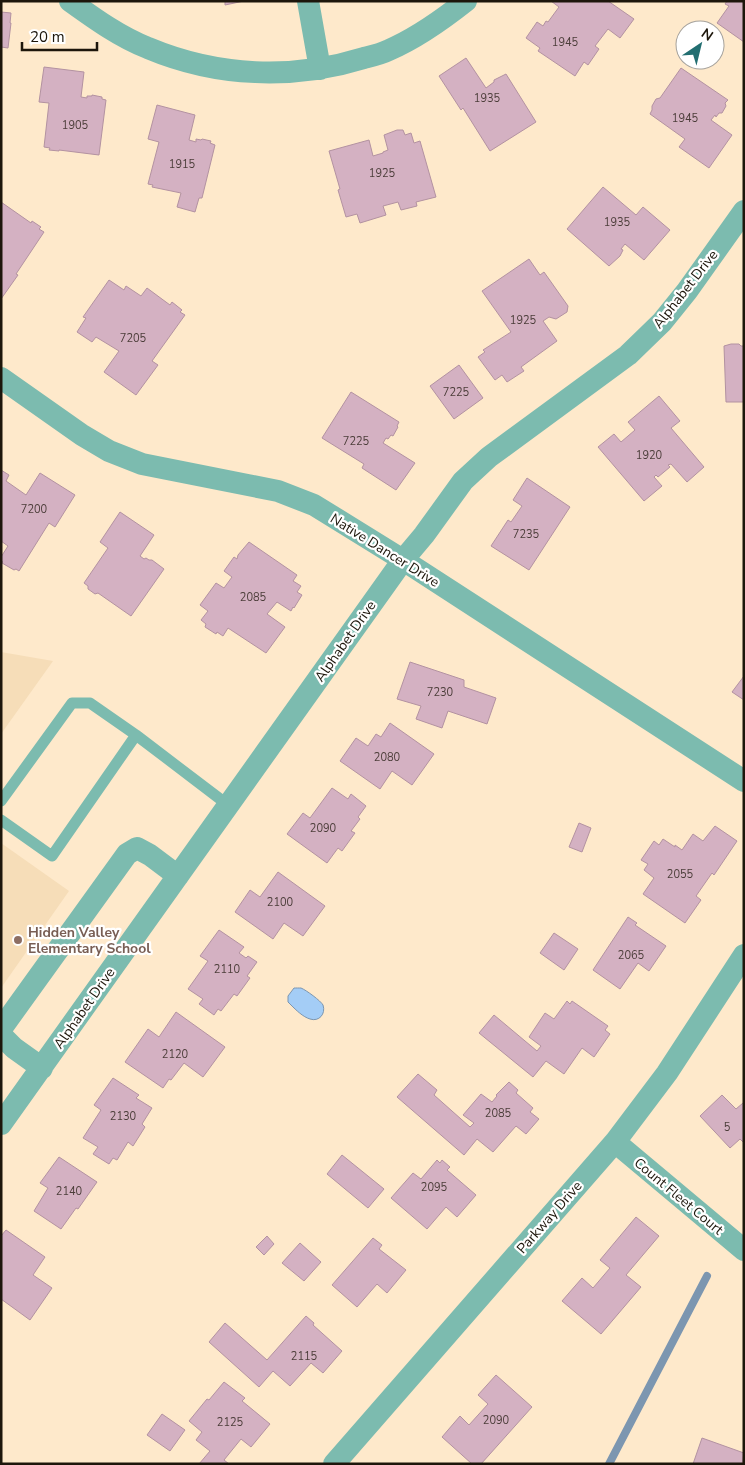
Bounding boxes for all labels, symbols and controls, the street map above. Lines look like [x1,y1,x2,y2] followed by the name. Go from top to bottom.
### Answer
[22,20,98,52] scale bar
[675,20,725,70] north arrow
[697,24,717,46] text: N
[30,27,65,47] text: 20 m
[552,35,579,50] house number: 1945
[474,91,501,106] house number: 1935
[672,111,699,126] house number: 1945
[62,118,89,133] house number: 1905
[169,157,196,172] house number: 1915
[369,166,396,181] house number: 1925
[604,215,631,230] house number: 1935
[649,246,722,333] street label: Alphabet Drive
[510,313,537,328] house number: 1925
[120,331,147,346] house number: 7205
[443,385,470,400] house number: 7225
[343,434,370,449] house number: 7225
[636,448,663,463] house number: 1920
[21,502,48,517] house number: 7200
[327,509,443,592] street label: Native Dancer Drive
[513,527,540,542] house number: 7235
[240,590,267,605] house number: 2085
[310,597,380,686] street label: Alphabet Drive
[427,685,454,700] house number: 7230
[374,750,401,765] house number: 2080
[310,821,337,836] house number: 2090
[667,867,694,882] house number: 2055
[267,895,294,910] house number: 2100
[28,923,151,958] place label: Hidden Valley Elementary School
[12,934,24,946] marker: Hidden Valley Elementary School
[618,948,645,963] house number: 2065
[214,962,241,977] house number: 2110
[49,964,119,1053] street label: Alphabet Drive
[162,1047,189,1062] house number: 2120
[485,1106,512,1121] house number: 2085
[110,1109,137,1124] house number: 2130
[724,1120,731,1135] house number: 5
[630,1153,727,1239] street label: Count Fleet Court
[512,1177,586,1258] street label: Parkway Drive
[421,1180,448,1195] house number: 2095
[56,1184,83,1199] house number: 2140
[291,1349,318,1364] house number: 2115
[483,1413,510,1428] house number: 2090
[217,1415,244,1430] house number: 2125

